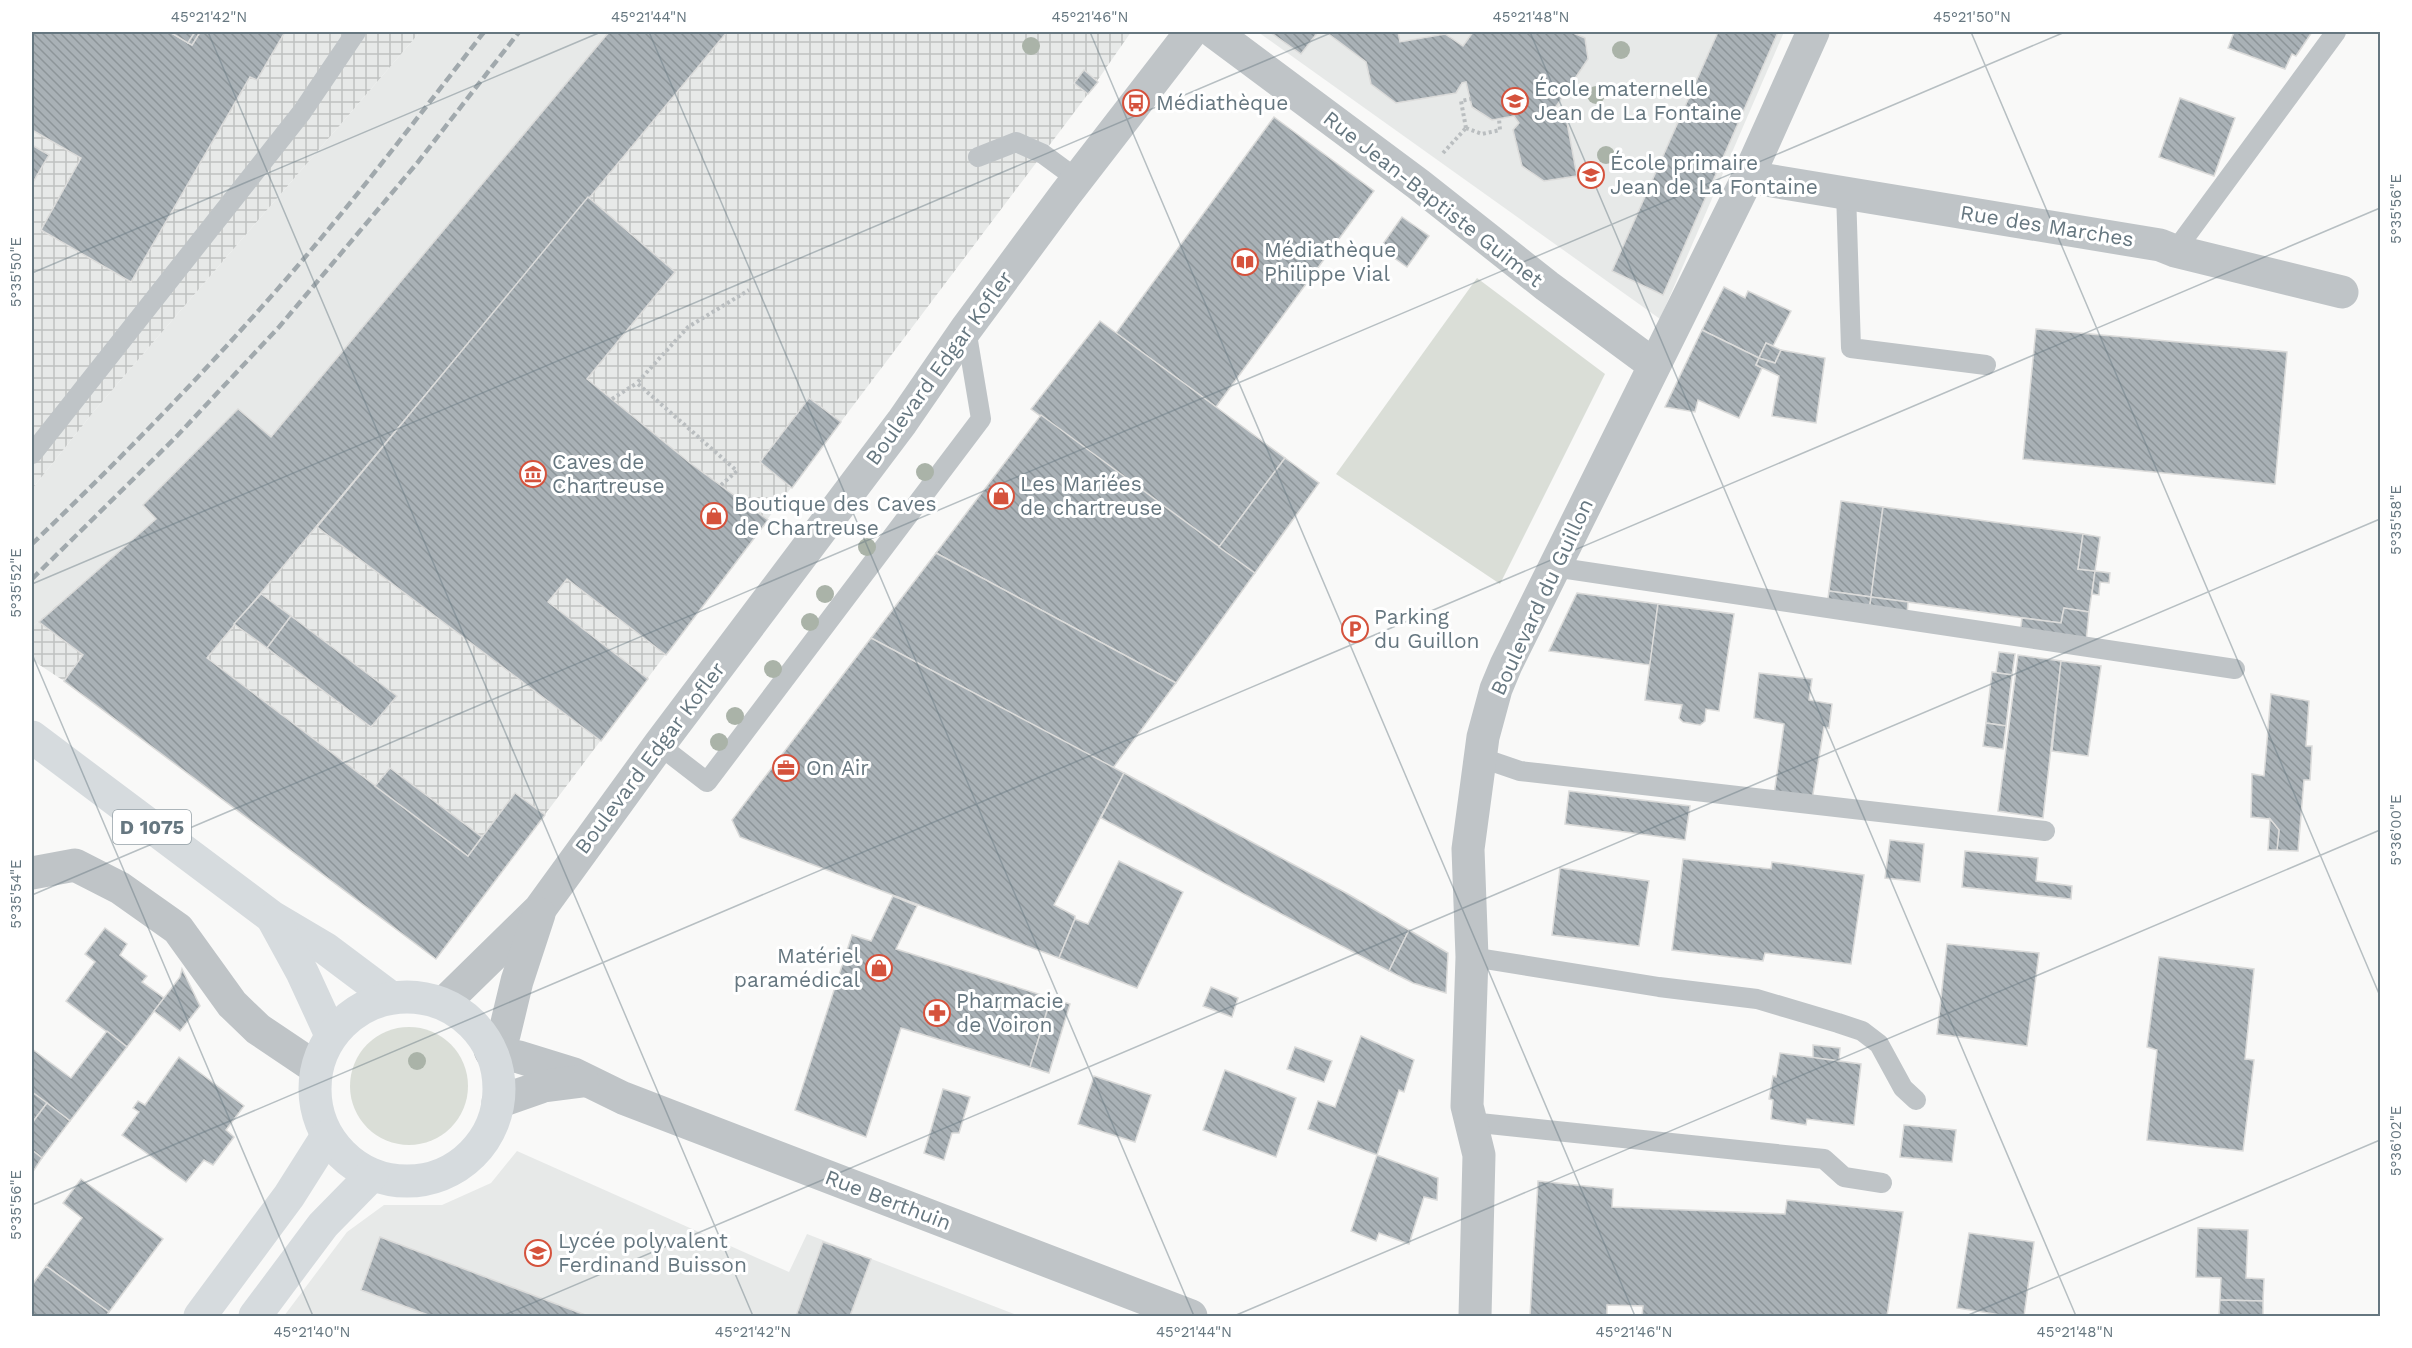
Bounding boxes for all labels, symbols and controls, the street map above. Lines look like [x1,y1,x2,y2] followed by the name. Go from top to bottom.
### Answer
[171,8,247,26] text: 45°21'42"N
[611,8,687,26] text: 45°21'44"N
[1052,8,1128,26] text: 45°21'46"N
[1493,8,1570,26] text: 45°21'48"N
[1933,8,2011,26] text: 45°21'50"N
[1534,76,1742,125] place label: École maternelle Jean de La Fontaine
[1500,86,1530,116] school or university icon: École maternelle Jean de La Fontaine
[1121,88,1151,118] bus stop icon: Médiathèque
[1156,90,1288,115] place label: Médiathèque
[1319,105,1548,292] street label: Rue Jean-Baptiste Guimet
[1610,150,1818,199] place label: École primaire Jean de La Fontaine
[1576,160,1606,190] school or university icon: École primaire Jean de La Fontaine
[2387,174,2405,244] text: 5°35'56"E
[1959,199,2136,252] street label: Rue des Marches
[7,237,25,307] text: 5°35'50"E
[1264,237,1396,286] place label: Médiathèque Philippe Vial
[1230,247,1260,277] library icon: Médiathèque Philippe Vial
[860,265,1018,470] street label: Boulevard Edgar Kofler
[552,449,665,498] place label: Caves de Chartreuse
[518,459,548,489] museum icon: Caves de Chartreuse
[1020,471,1162,520] place label: Les Mariées de chartreuse
[986,481,1016,511] shop icon: Les Mariées de chartreuse
[2387,485,2405,555] text: 5°35'58"E
[734,491,937,540] place label: Boutique des Caves de Chartreuse
[1485,494,1598,699] street label: Boulevard du Guillon
[699,501,729,531] shop icon: Boutique des Caves de Chartreuse
[7,548,25,618] text: 5°35'52"E
[1374,604,1479,653] place label: Parking du Guillon
[1340,614,1370,644] parking icon: Parking du Guillon
[569,656,730,859] street label: Boulevard Edgar Kofler
[771,753,801,783] office icon: On Air
[806,755,869,780] place label: On Air
[2387,794,2405,866] text: 5°36'00"E
[113,810,191,844] road number: D 1075
[7,859,25,929] text: 5°35'54"E
[734,943,861,992] place label: Matériel paramédical
[864,953,894,983] shop icon: Matériel paramédical
[956,988,1064,1037] place label: Pharmacie de Voiron
[922,998,952,1028] pharmacy icon: Pharmacie de Voiron
[2387,1106,2405,1176] text: 5°36'02"E
[822,1164,955,1235] street label: Rue Berthuin
[7,1170,25,1240] text: 5°35'56"E
[558,1228,747,1277] place label: Lycée polyvalent Ferdinand Buisson
[523,1238,553,1268] school or university icon: Lycée polyvalent Ferdinand Buisson
[273,1323,351,1341] text: 45°21'40"N
[715,1323,791,1341] text: 45°21'42"N
[1156,1323,1232,1341] text: 45°21'44"N
[1596,1323,1672,1341] text: 45°21'46"N
[2037,1323,2114,1341] text: 45°21'48"N

